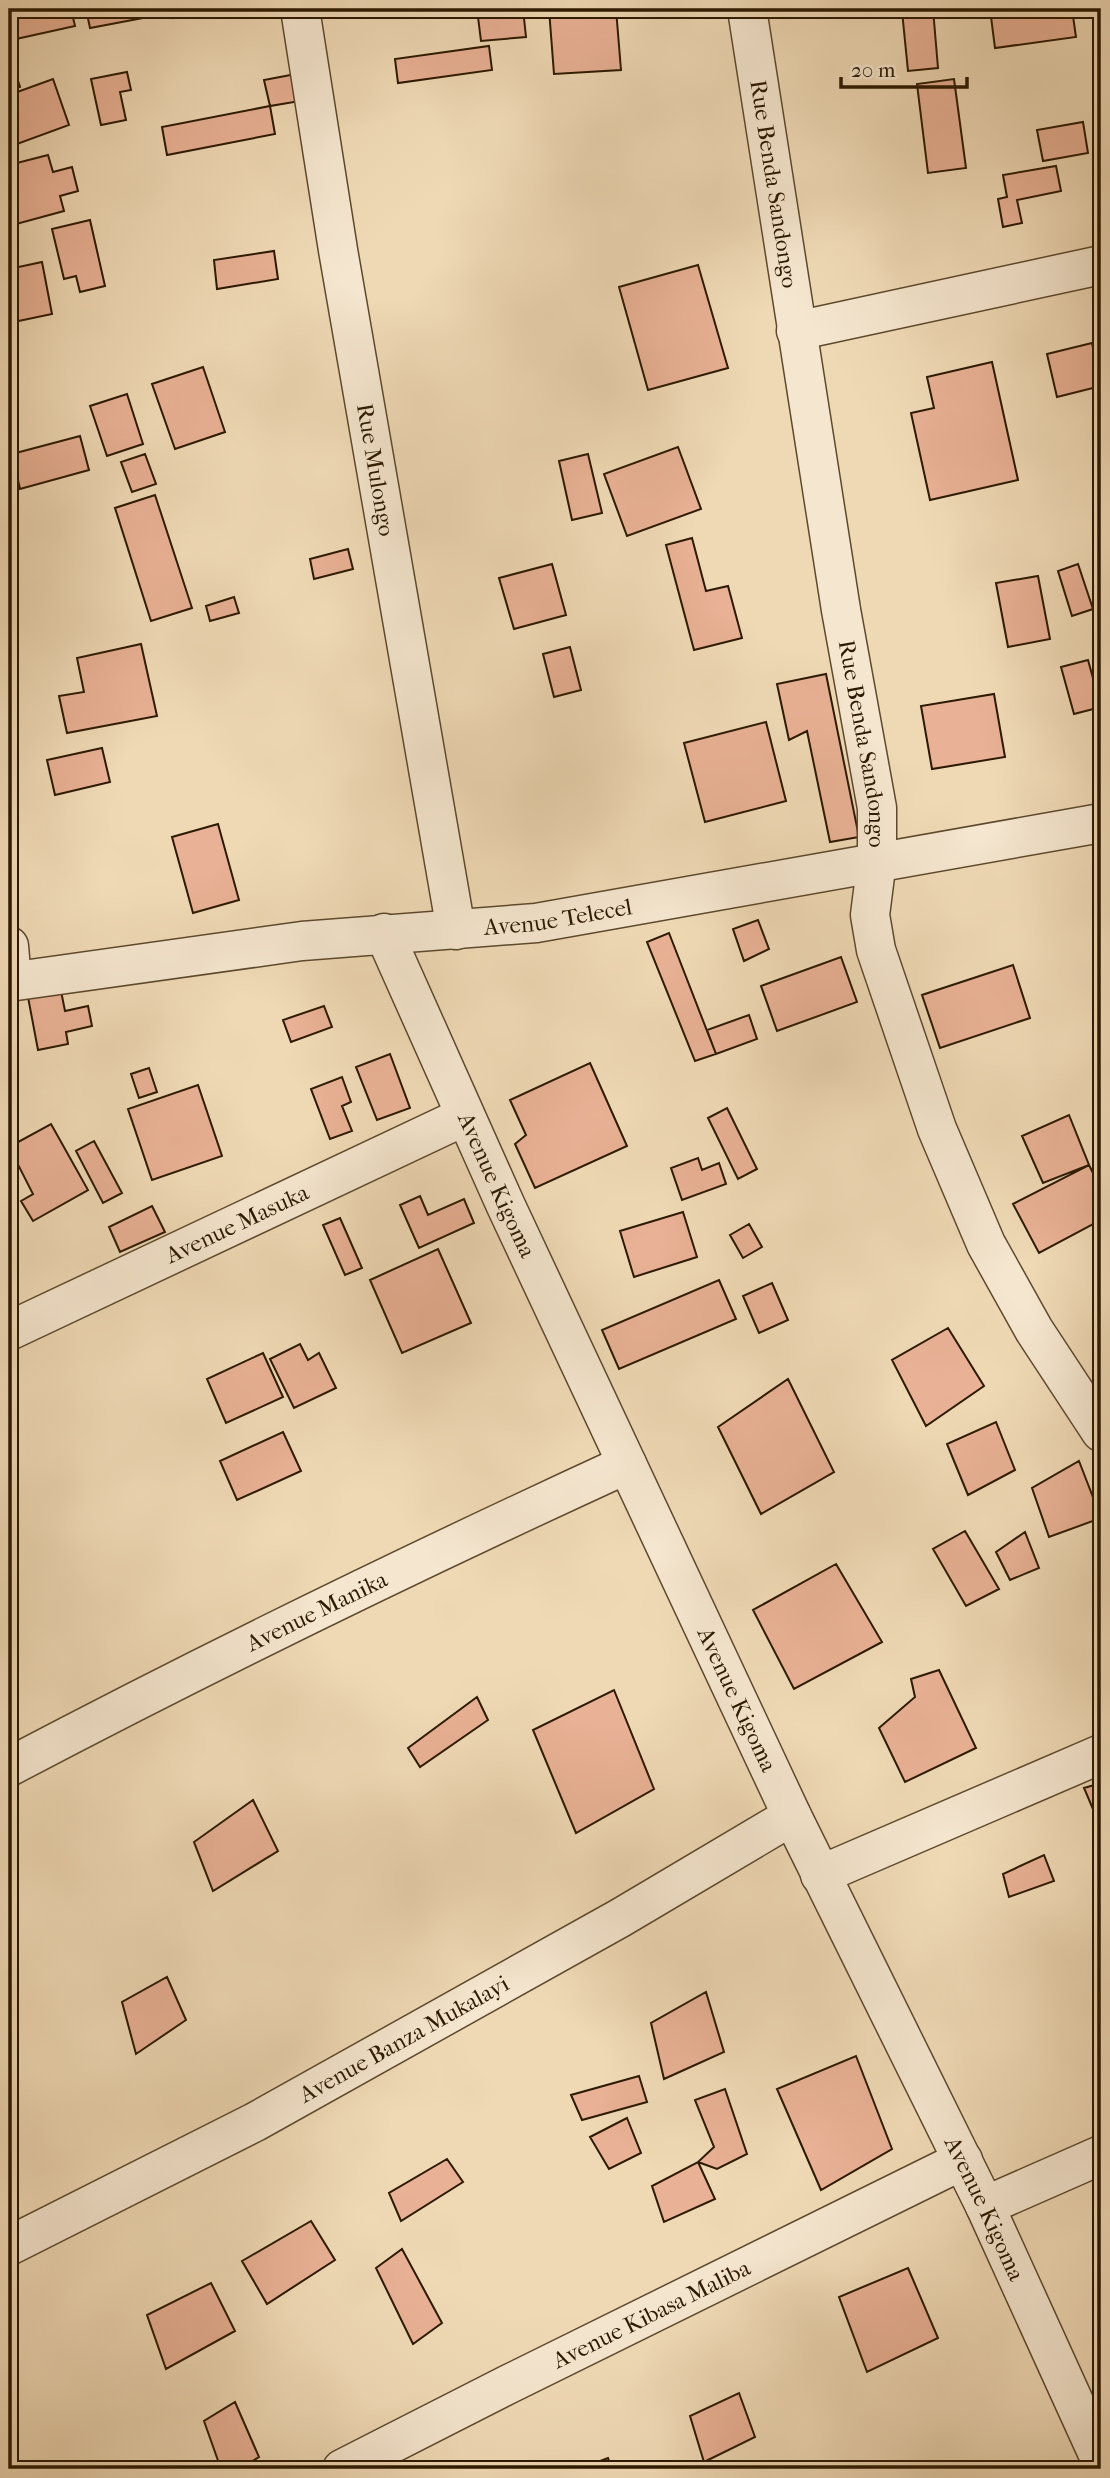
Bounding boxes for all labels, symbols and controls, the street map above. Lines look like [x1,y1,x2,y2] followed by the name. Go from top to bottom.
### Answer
[841,46,967,90] scale bar
[851,58,896,82] text: 20 m
[745,78,804,290] street label: Rue Benda Sandongo
[351,401,401,538] street label: Rue Mulongo
[833,638,891,848] street label: Rue Benda Sandongo
[482,893,635,941] street label: Avenue Telecel
[452,1107,542,1262] street label: Avenue Kigoma
[160,1178,313,1269] street label: Avenue Masuka
[241,1565,392,1657] street label: Avenue Manika
[692,1622,783,1776] street label: Avenue Kigoma
[293,1969,514,2109] street label: Avenue Banza Mukalayi
[939,2131,1031,2285] street label: Avenue Kigoma
[547,2254,755,2374] street label: Avenue Kibasa Maliba

